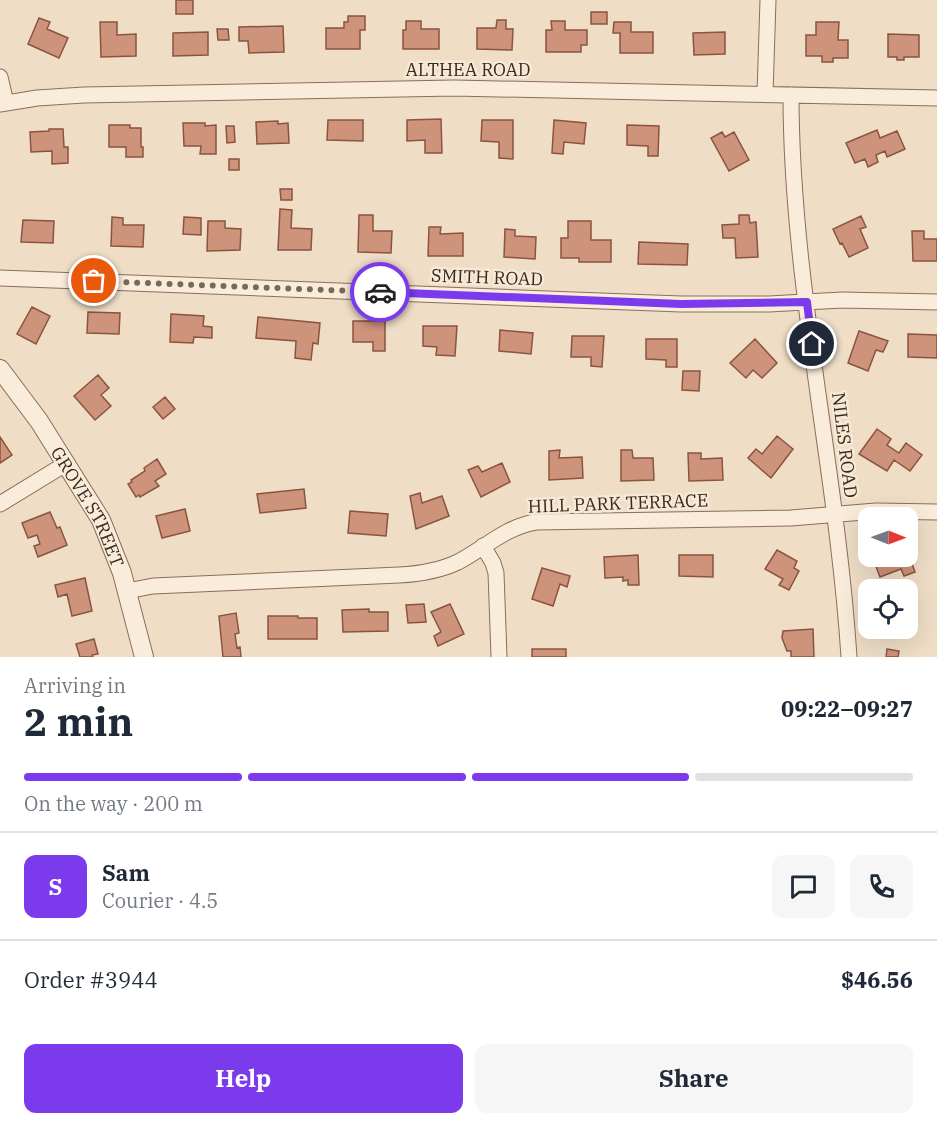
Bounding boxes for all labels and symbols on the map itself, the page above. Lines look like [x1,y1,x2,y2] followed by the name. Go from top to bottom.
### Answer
[405,58,531,81] street label: ALTHEA ROAD
[68,255,119,306] pin
[350,262,410,322] courier
[431,264,543,290] street label: SMITH ROAD
[786,318,837,369] pin
[827,391,863,499] street label: NILES ROAD
[46,442,130,570] street label: GROVE STREET
[527,488,709,518] street label: HILL PARK TERRACE
[858,507,918,567] north arrow

